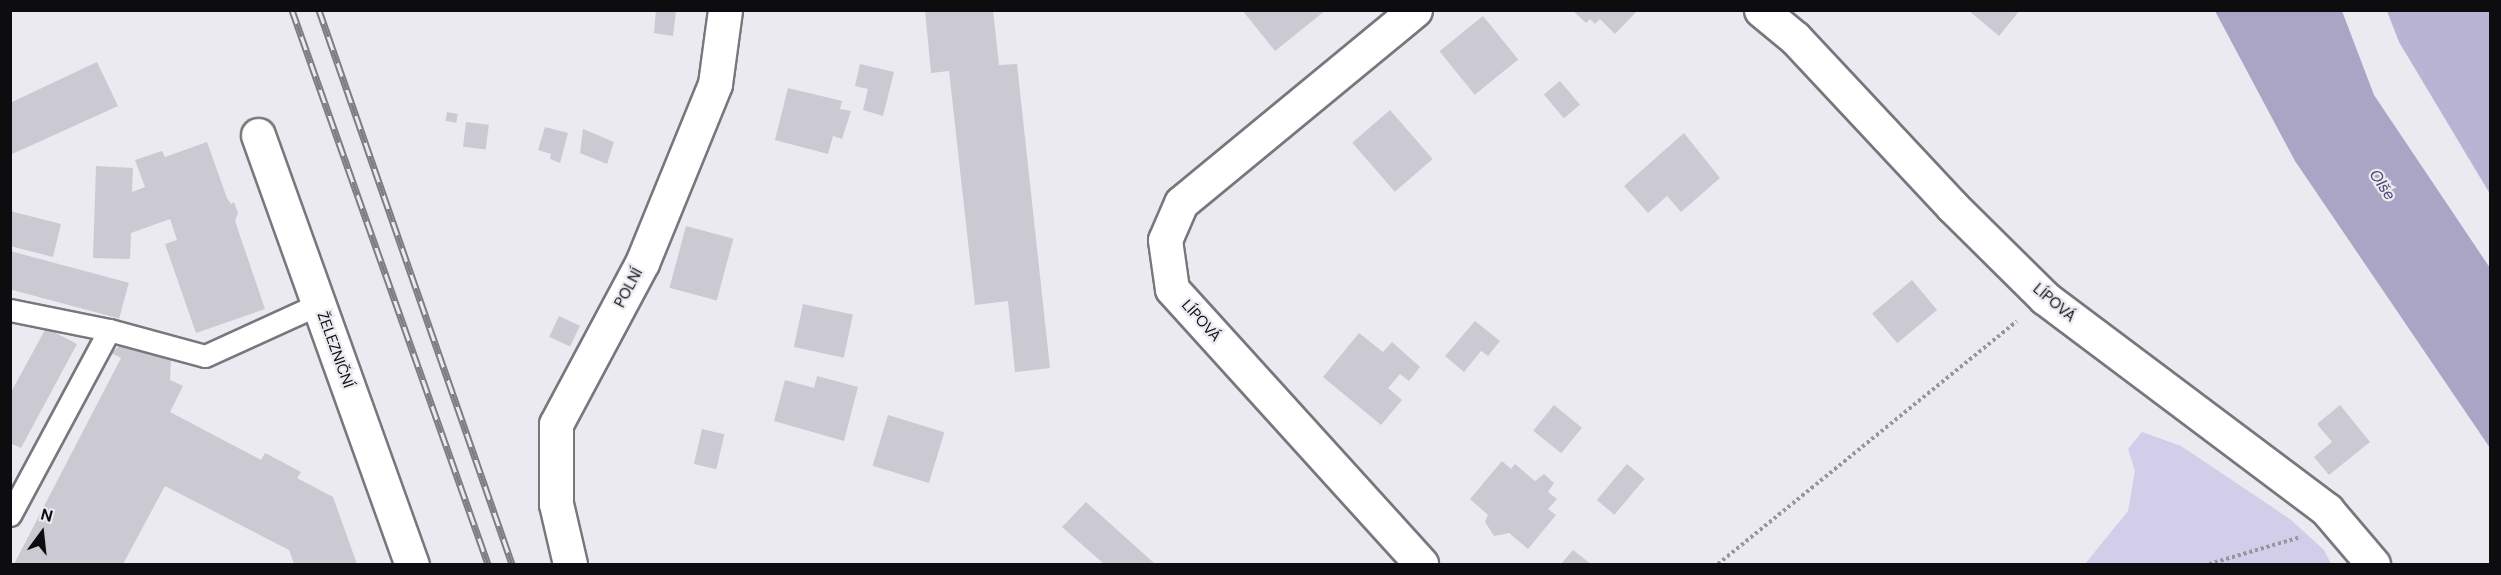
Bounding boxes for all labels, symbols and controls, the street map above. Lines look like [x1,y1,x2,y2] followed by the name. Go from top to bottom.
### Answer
[2365,166,2399,204] water label: Olše
[611,265,647,311] street label: POLNÍ
[2029,280,2079,326] street label: LÍPOVÁ
[1178,296,1224,346] street label: LÍPOVÁ
[313,310,357,390] street label: ŽELEZNIČNÍ
[12,503,72,563] north arrow
[38,503,55,527] text: N

